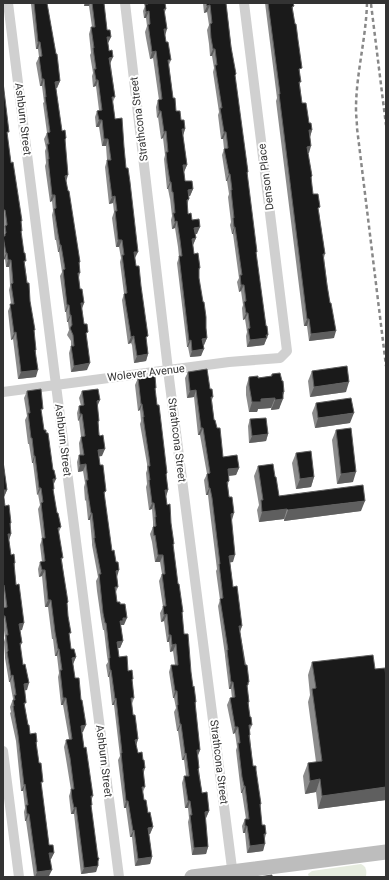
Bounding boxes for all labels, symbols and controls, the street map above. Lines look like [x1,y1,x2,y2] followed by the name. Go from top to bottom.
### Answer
[127,76,151,162] street label: Strathcona Street
[12,82,34,156] street label: Ashburn Street
[255,143,277,211] street label: Denson Place
[107,362,186,384] street label: Wolever Avenue
[165,397,189,483] street label: Strathcona Street
[52,403,74,477] street label: Ashburn Street
[207,719,231,805] street label: Strathcona Street
[93,724,115,798] street label: Ashburn Street

